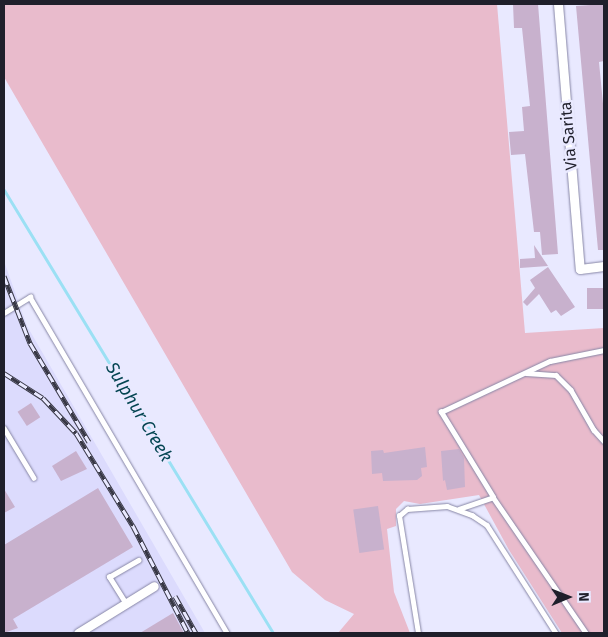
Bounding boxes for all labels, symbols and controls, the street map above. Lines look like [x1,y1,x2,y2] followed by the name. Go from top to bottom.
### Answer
[556,101,582,171] street label: Via Sarita
[101,358,177,466] water label: Sulphur Creek
[543,572,593,622] north arrow
[575,592,592,602] text: N

